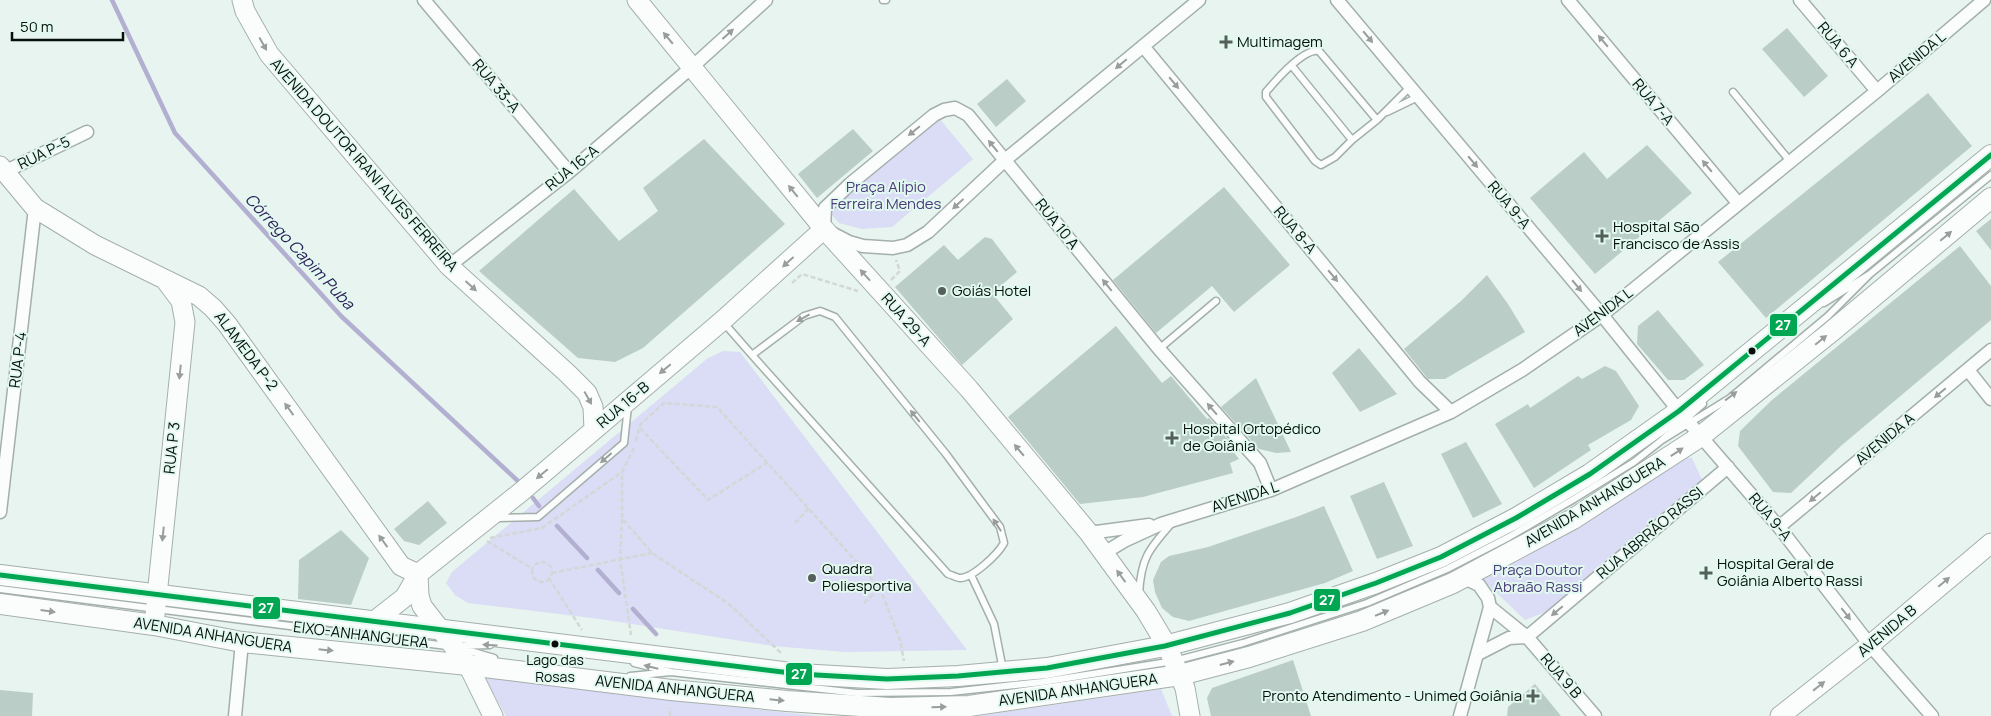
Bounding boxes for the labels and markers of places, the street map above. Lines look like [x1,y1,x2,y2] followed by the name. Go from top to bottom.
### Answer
[1237,31,1323,52] place label: Multimagem
[1219,35,1233,49] marker: Multimagem
[1613,216,1740,254] place label: Hospital São Francisco de Assis
[1595,229,1609,243] marker: Hospital São Francisco de Assis
[952,280,1031,301] place label: Goiás Hotel
[936,285,948,297] marker: Goiás Hotel
[1747,346,1757,356] unlabelled marker
[1183,418,1321,456] place label: Hospital Ortopédico de Goiânia
[1165,431,1179,445] marker: Hospital Ortopédico de Goiânia
[1717,553,1863,591] place label: Hospital Geral de Goiânia Alberto Rassi
[822,558,912,596] place label: Quadra Poliesportiva
[1699,566,1713,580] marker: Hospital Geral de Goiânia Alberto Rassi
[806,572,818,584] marker: Quadra Poliesportiva
[550,639,560,649] marker: Lago das Rosas
[526,650,584,686] place label: Lago das Rosas
[1262,685,1522,706] place label: Pronto Atendimento - Unimed Goiânia
[1526,689,1540,703] marker: Pronto Atendimento - Unimed Goiânia

